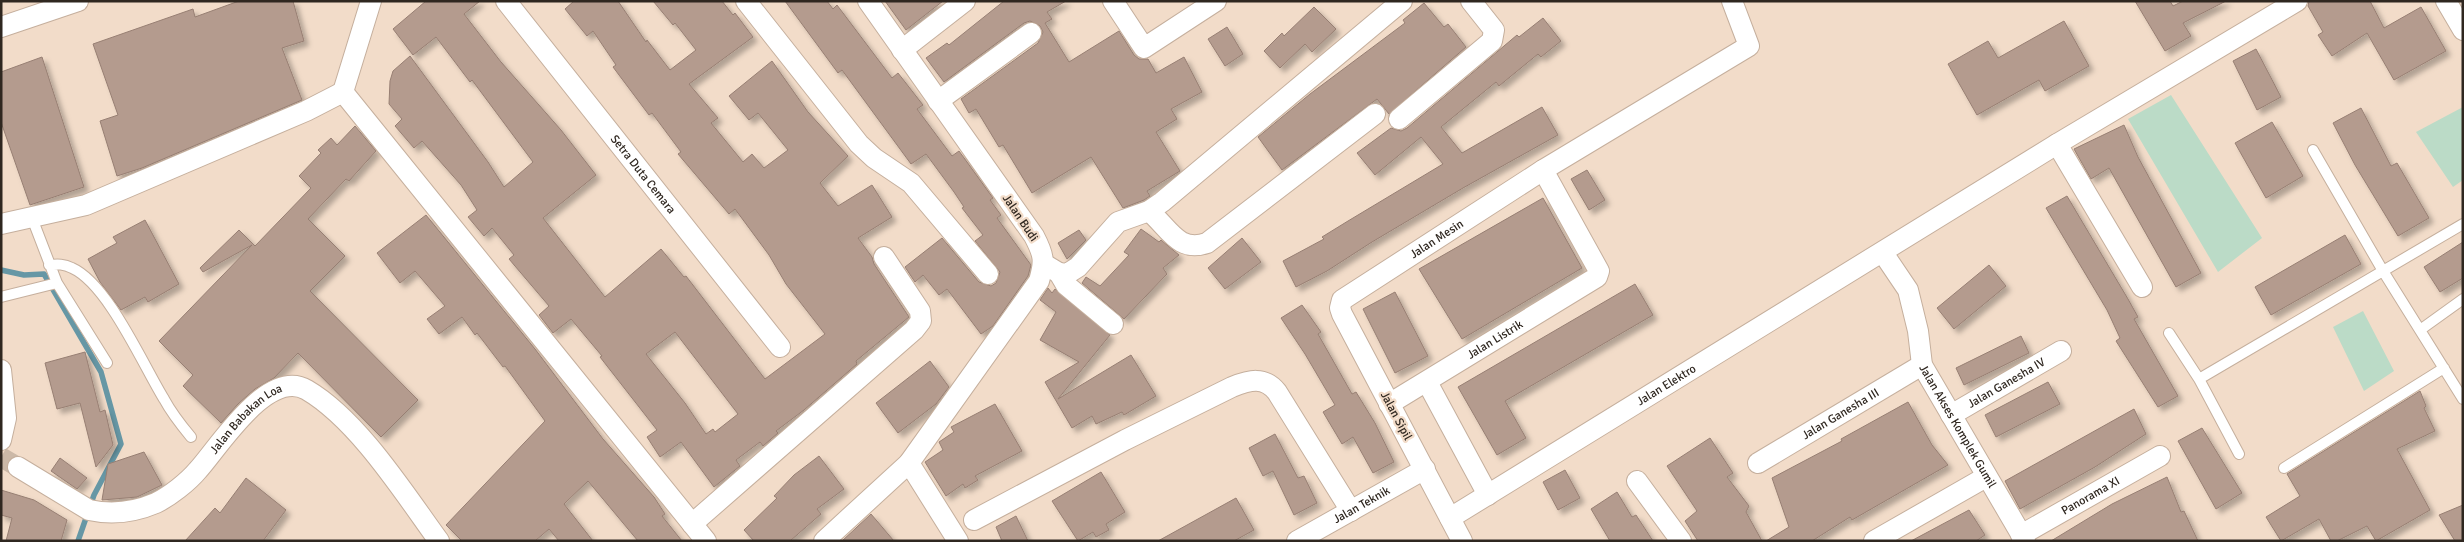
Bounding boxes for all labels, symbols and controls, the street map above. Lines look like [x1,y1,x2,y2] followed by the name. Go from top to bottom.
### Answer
[607,132,679,217] street label: Setra Duta Cemara
[999,192,1041,244] street label: Jalan Budi
[1407,216,1466,262] street label: Jalan Mesin
[1464,317,1525,362] street label: Jalan Listrik
[1965,354,2048,411] street label: Jalan Ganesha IV
[1634,361,1699,409] street label: Jalan Elektro
[1916,362,2000,491] street label: Jalan Akses Komplek Gumil
[206,381,284,457] street label: Jalan Babakan Loa
[1799,385,1882,443] street label: Jalan Ganesha III
[1377,389,1415,443] street label: Jalan Sipil
[2059,473,2122,518] street label: Panorama XI
[1330,483,1393,527] street label: Jalan Teknik

